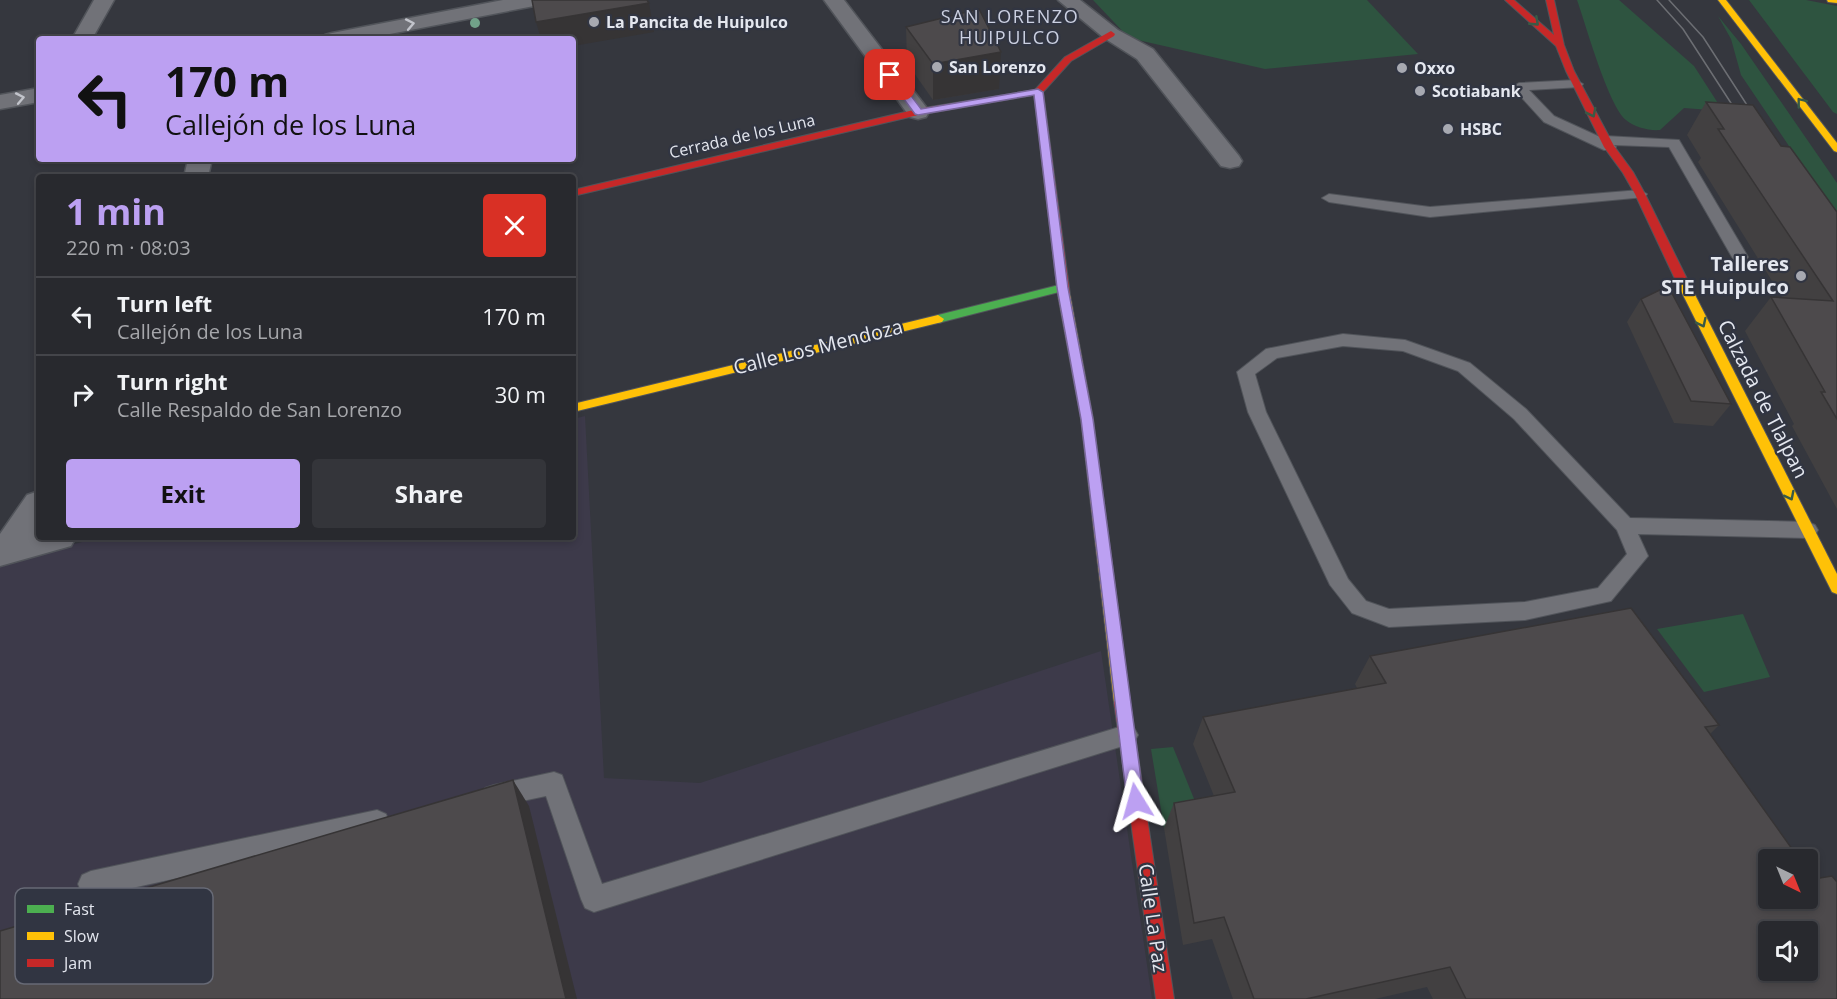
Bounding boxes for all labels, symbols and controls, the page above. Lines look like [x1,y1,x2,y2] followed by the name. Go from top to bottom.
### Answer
[941,4,1079,49] district label: SAN LORENZO HUIPULCO
[606,11,788,33] place label: La Pancita de Huipulco
[587,15,601,29] marker: La Pancita de Huipulco
[1528,15,1539,26] one-way arrow
[405,18,415,31] one-way arrow
[864,49,915,100] pin
[165,52,289,109] text: 170 m
[949,56,1046,78] place label: San Lorenzo
[1414,57,1455,79] place label: Oxxo
[873,58,906,91] icon: arrive
[66,60,144,138] icon: left
[930,60,944,74] marker: San Lorenzo
[1395,61,1409,75] marker: Oxxo
[1432,80,1521,102] place label: Scotiabank
[1413,84,1427,98] marker: Scotiabank
[14,92,24,105] one-way arrow
[1798,98,1809,109] one-way arrow
[165,106,416,143] text: Callejón de los Luna
[1584,107,1596,118] one-way arrow
[667,109,817,163] street label: Cerrada de los Luna
[1460,118,1502,140] place label: HSBC
[1441,122,1455,136] marker: HSBC
[66,187,166,236] text: 1 min
[483,194,546,257] button: close
[66,234,191,261] text: 220 m · 08:03
[1661,250,1789,300] place label: Talleres STE Huipulco
[1794,269,1808,283] marker: Talleres STE Huipulco
[117,288,212,318] text: Turn left
[66,300,99,333] icon: left
[482,301,546,331] text: 170 m
[730,312,905,381] street label: Calle Los Mendoza
[1712,315,1815,483] street label: Calzada de Tlalpan
[1694,316,1706,327] one-way arrow
[117,318,303,345] text: Callejón de los Luna
[117,366,228,396] text: Turn right
[66,378,99,411] icon: right
[495,379,546,409] text: 30 m
[117,396,402,423] text: Calle Respaldo de San Lorenzo
[66,459,300,528] button: Exit
[312,459,546,528] button: Share
[1783,490,1795,501] one-way arrow
[1104,769,1168,833] position arrow
[1758,849,1818,909] north arrow
[1758,849,1818,981] map controls
[1133,862,1174,974] street label: Calle La Paz
[15,888,213,984] legend
[64,898,95,920] text: Fast
[1758,921,1818,981] button: sound
[64,925,99,947] text: Slow
[62,952,92,974] text: Jam

